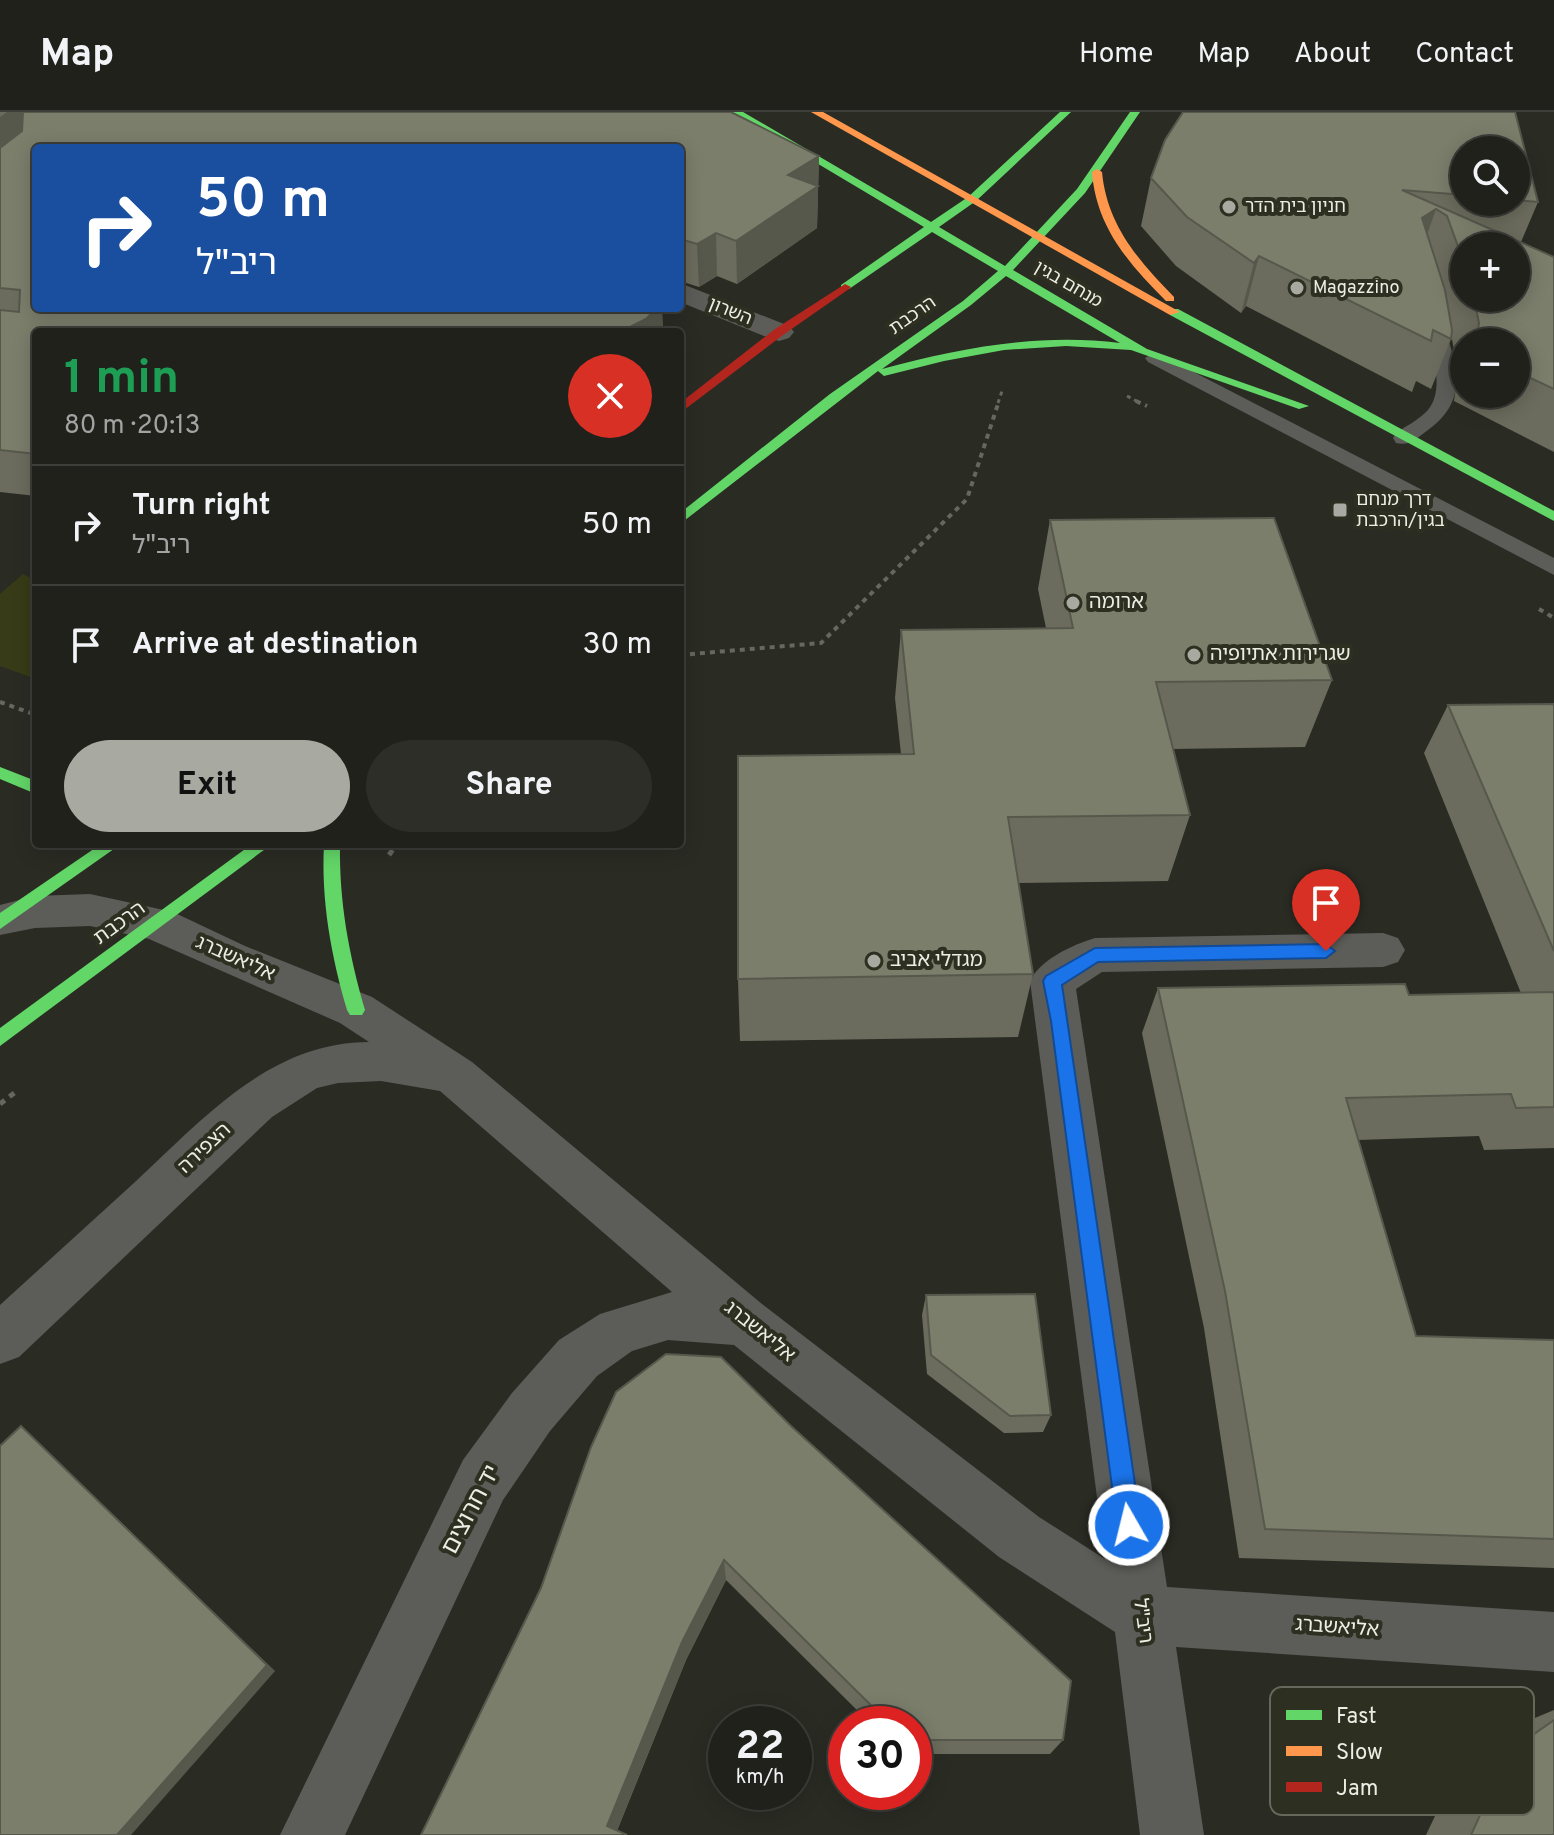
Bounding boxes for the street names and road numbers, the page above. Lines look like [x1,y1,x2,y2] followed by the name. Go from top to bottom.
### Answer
[1030,256,1106,314] street label: מנחם בגין
[885,292,941,340] street label: הרכבת
[705,293,755,331] street label: השרון
[89,896,151,952] street label: הרכבת
[191,930,279,988] street label: אליאשברג
[173,1118,237,1180] street label: הצפירה
[718,1295,800,1369] street label: אליאשברג
[436,1460,508,1560] street label: יד חרוצים
[1126,1597,1158,1645] street label: ריב"ל
[1294,1612,1380,1644] street label: אליאשברג

